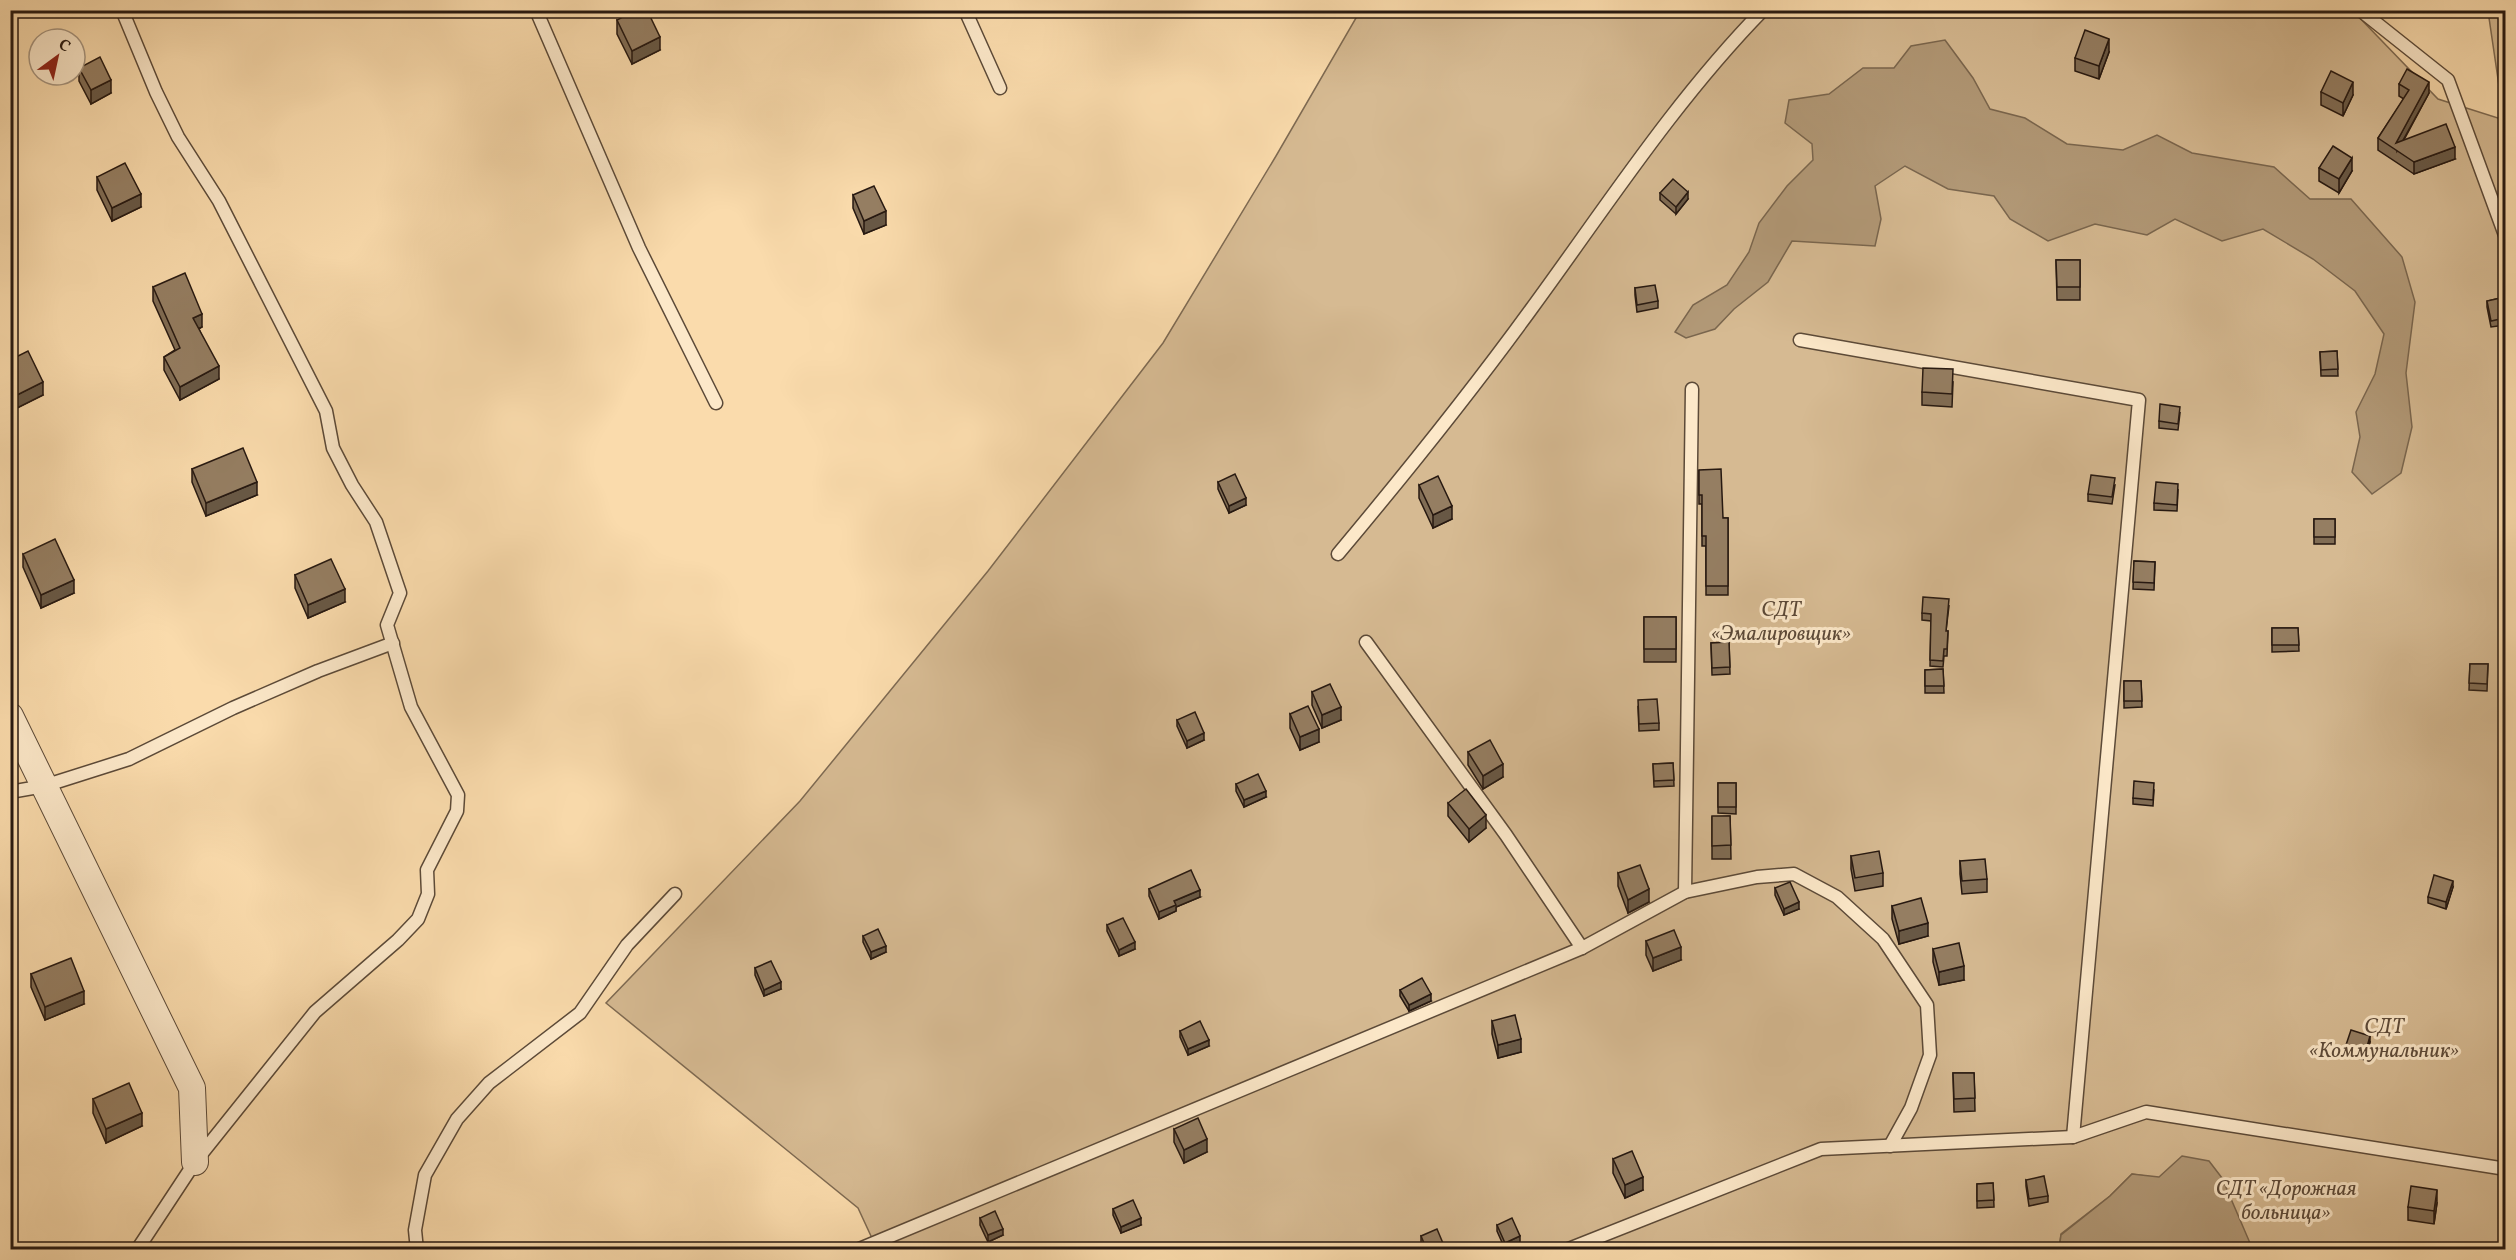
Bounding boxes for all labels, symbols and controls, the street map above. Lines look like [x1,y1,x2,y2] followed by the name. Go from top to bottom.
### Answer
[27,27,87,87] north arrow
[54,34,74,58] text: С
[1711,596,1851,649] park label: СДТ «Эмалировщик»
[2309,1013,2459,1066] park label: СДТ «Коммунальник»
[2216,1175,2356,1228] park label: СДТ «Дорожная больница»

